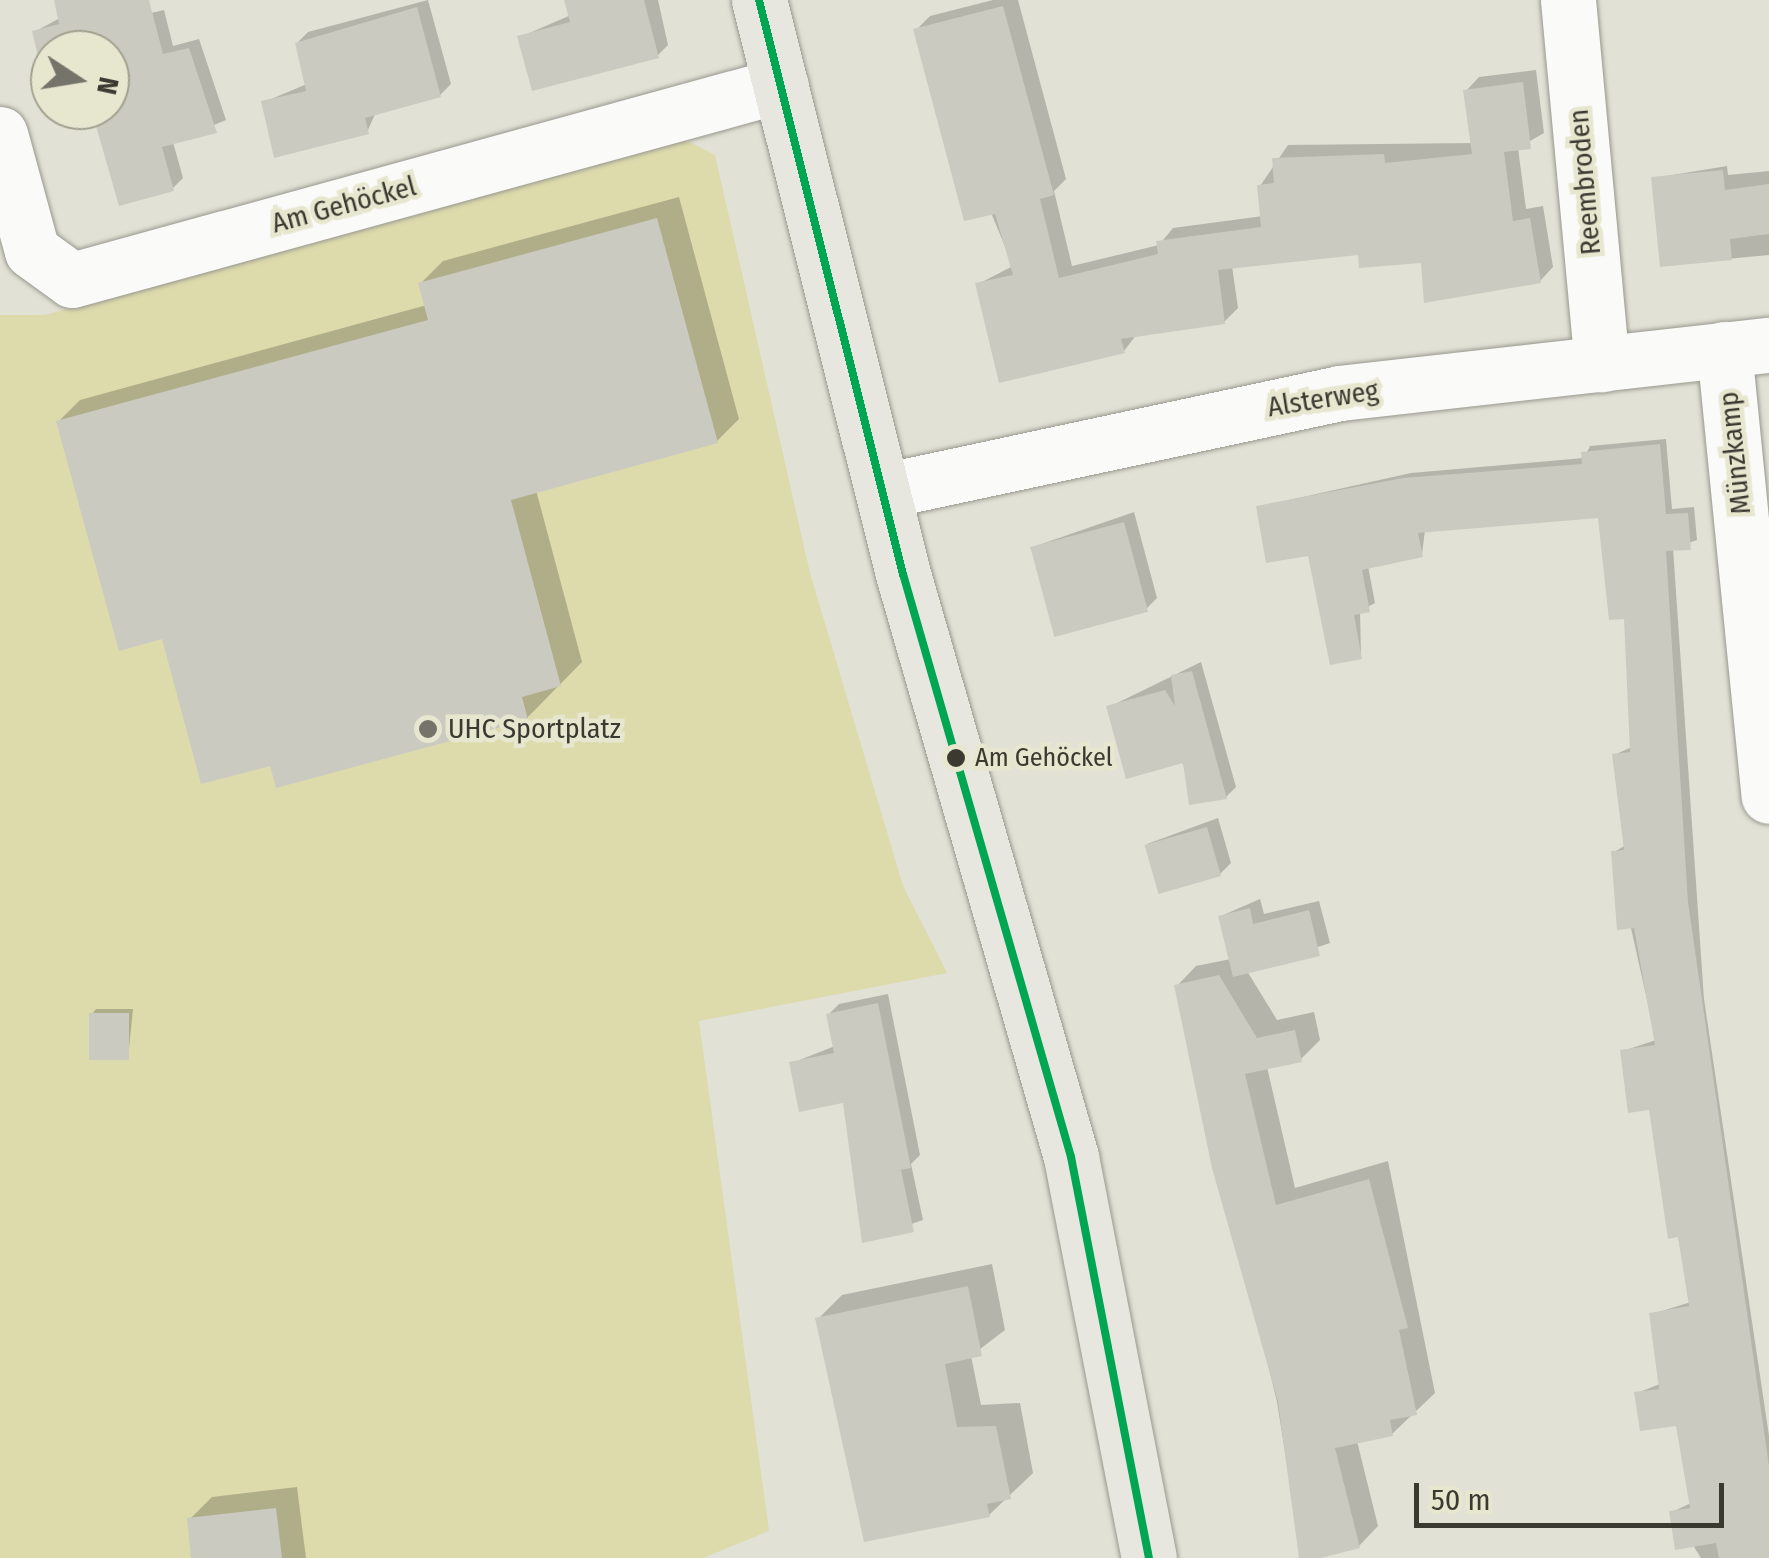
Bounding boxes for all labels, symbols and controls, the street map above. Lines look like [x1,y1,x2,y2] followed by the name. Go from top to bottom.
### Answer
[30,30,130,130] north arrow
[90,74,126,98] text: N
[1562,108,1608,256] street label: Reembroden
[268,170,420,240] street label: Am Gehöckel
[1265,374,1381,424] street label: Alsterweg
[1712,390,1758,516] street label: Münzkamp
[448,712,621,746] place label: UHC Sportplatz
[417,718,439,740] marker: UHC Sportplatz
[975,742,1113,774] place label: Am Gehöckel
[946,748,966,768] marker: Am Gehöckel
[1419,1463,1729,1525] scale bar
[1431,1482,1491,1518] text: 50 m

